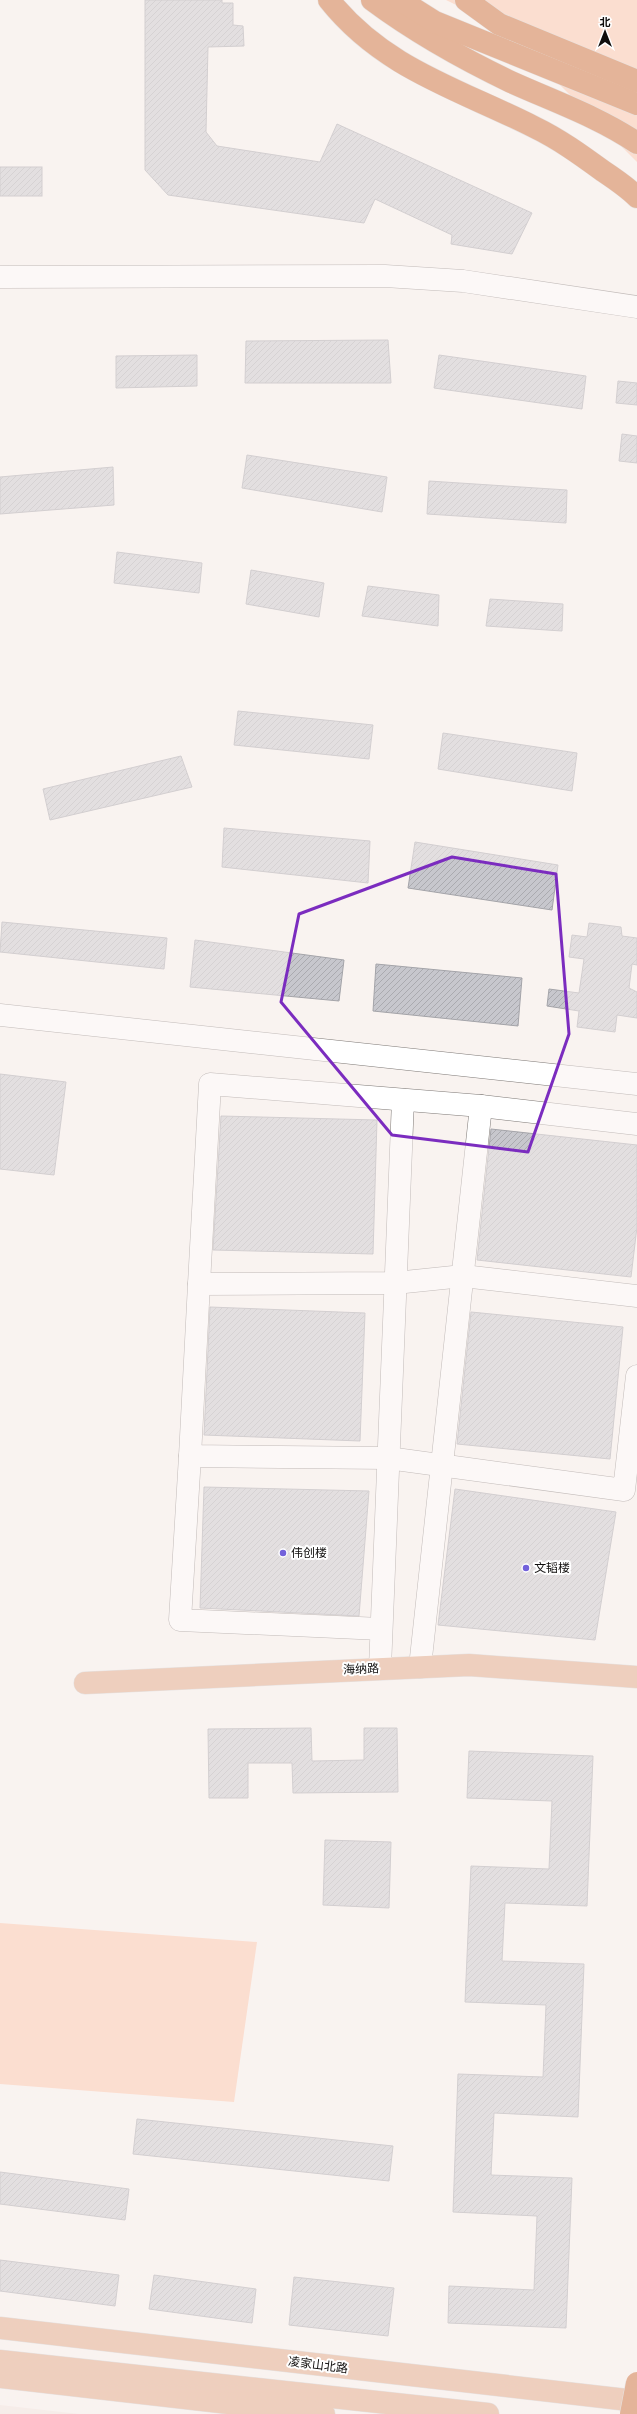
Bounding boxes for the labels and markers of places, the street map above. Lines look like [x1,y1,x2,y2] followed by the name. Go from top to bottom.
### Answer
[291,1544,327,1562] place label: 伟创楼
[278,1548,288,1558] marker: 伟创楼
[534,1559,570,1577] place label: 文韬楼
[521,1563,531,1573] marker: 文韬楼

